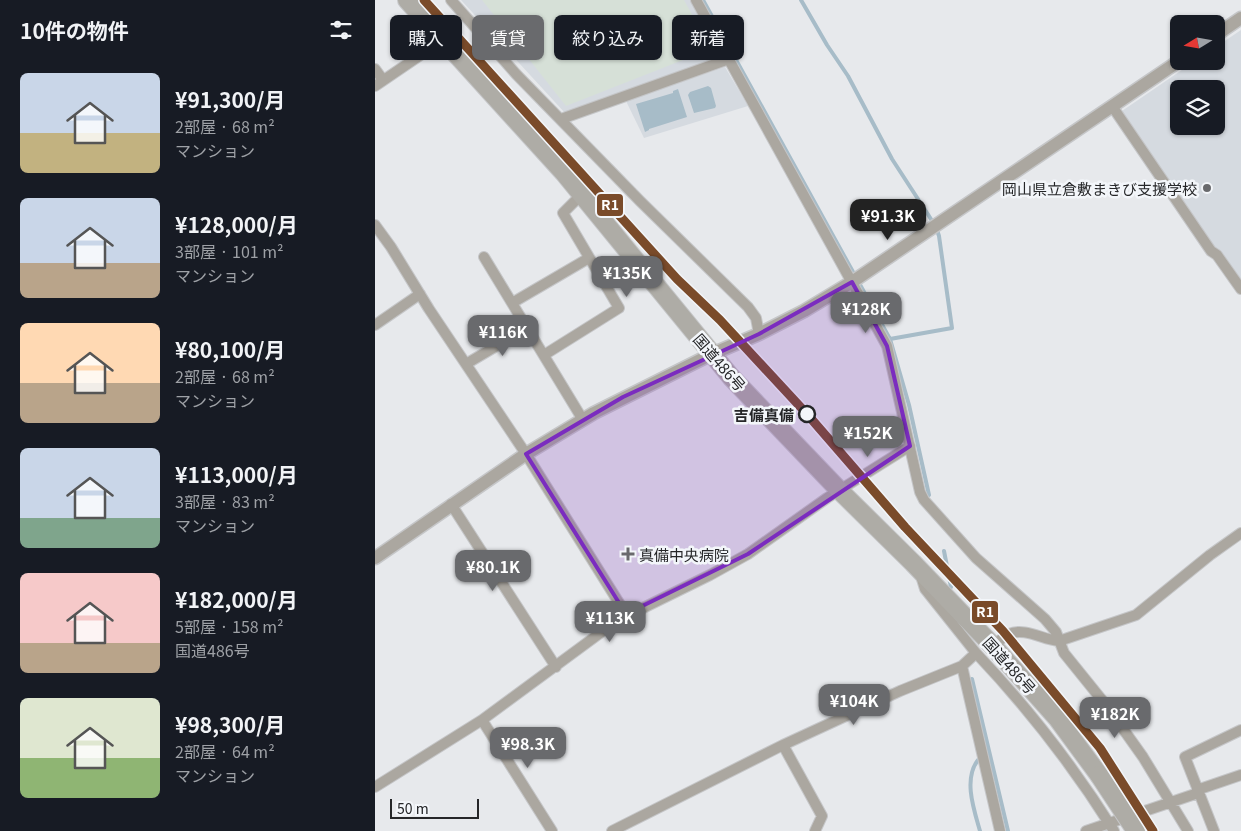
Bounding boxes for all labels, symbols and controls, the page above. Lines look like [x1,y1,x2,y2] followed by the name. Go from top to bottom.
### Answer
[20,15,129,45] text: 10件の物件
[390,15,462,60] chip: 購入
[472,15,544,60] chip: 賃貸
[554,15,662,60] chip: 絞り込み
[672,15,744,60] chip: 新着
[1170,15,1225,70] north arrow
[1170,15,1225,135] map controls
[327,16,355,44] icon: filters
[1170,80,1225,135] button: layers
[175,84,285,114] text: ¥91,300/月
[60,93,120,153] icon: home
[175,114,275,138] text: 2部屋 · 68 m²
[175,138,255,162] text: マンション
[1002,178,1197,199] place label: 岡山県立倉敷まきび支援学校
[1201,182,1213,194] marker: 岡山県立倉敷まきび支援学校
[596,193,624,217] line badge: R1
[601,194,619,214] text: R1
[847,198,929,241] pin: ¥91.3K
[861,203,915,227] text: ¥91.3K
[175,209,298,239] text: ¥128,000/月
[60,218,120,278] icon: home
[175,239,284,263] text: 3部屋 · 101 m²
[592,256,662,298] pin: ¥135K
[603,260,651,284] text: ¥135K
[175,263,255,287] text: マンション
[831,292,901,334] pin: ¥128K
[842,296,890,320] text: ¥128K
[468,314,538,357] pin: ¥116K
[479,319,527,343] text: ¥116K
[689,329,751,395] street label: 国道486号
[175,334,285,364] text: ¥80,100/月
[60,343,120,403] icon: home
[175,364,275,388] text: 2部屋 · 68 m²
[175,388,255,412] text: マンション
[734,404,794,425] place label: 吉備真備
[798,405,816,423] marker: 吉備真備
[833,416,903,458] pin: ¥152K
[844,420,892,444] text: ¥152K
[175,459,298,489] text: ¥113,000/月
[60,468,120,528] icon: home
[175,489,275,513] text: 3部屋 · 83 m²
[175,513,255,537] text: マンション
[639,544,729,565] place label: 真備中央病院
[621,547,635,561] marker: 真備中央病院
[452,550,534,592] pin: ¥80.1K
[466,554,520,578] text: ¥80.1K
[175,584,298,614] text: ¥182,000/月
[60,593,120,653] icon: home
[575,600,645,643] pin: ¥113K
[971,600,999,624] line badge: R1
[976,601,994,621] text: R1
[586,605,634,629] text: ¥113K
[175,614,284,638] text: 5部屋 · 158 m²
[979,632,1041,698] street label: 国道486号
[175,638,250,662] text: 国道486号
[819,684,889,726] pin: ¥104K
[830,688,878,712] text: ¥104K
[1080,696,1150,739] pin: ¥182K
[1091,701,1139,725] text: ¥182K
[175,709,285,739] text: ¥98,300/月
[60,718,120,778] icon: home
[487,726,569,769] pin: ¥98.3K
[501,731,555,755] text: ¥98.3K
[175,739,275,763] text: 2部屋 · 64 m²
[175,763,255,787] text: マンション
[390,796,479,819] scale bar
[397,798,429,818] text: 50 m

